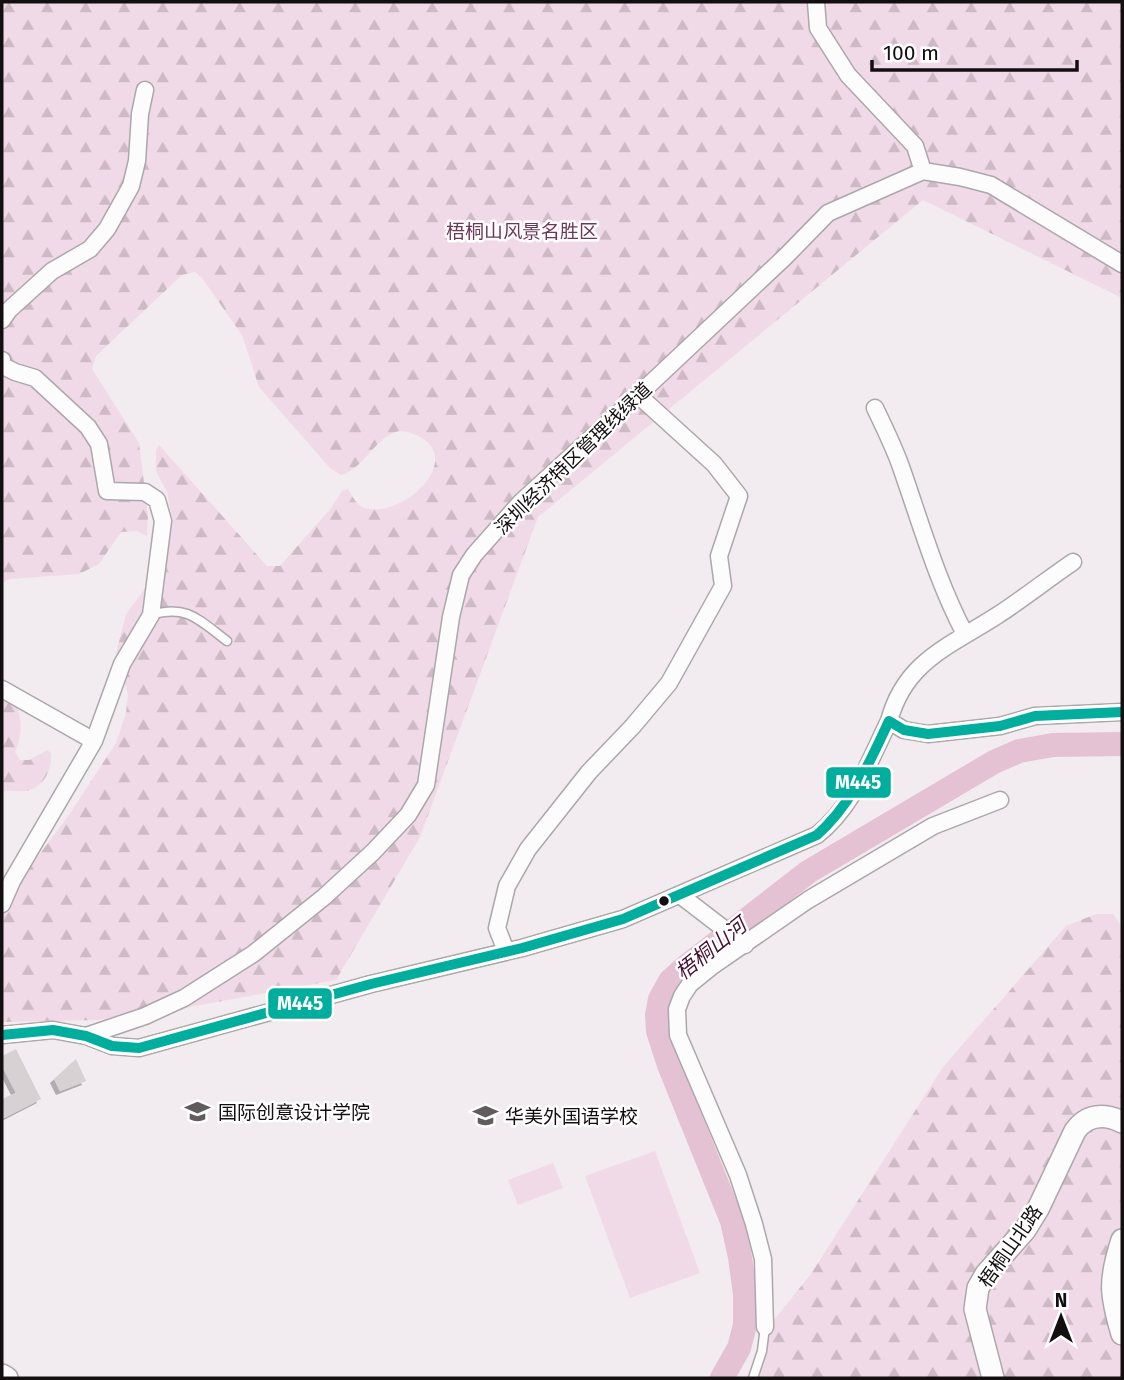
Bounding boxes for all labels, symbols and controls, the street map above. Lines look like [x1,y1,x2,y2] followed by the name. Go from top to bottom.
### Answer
[872,28,1077,72] scale bar
[883,40,939,66] text: 100 m
[446,220,598,243] park label: 梧桐山风景名胜区
[490,377,657,539] street label: 深圳经济特区管理线绿道
[825,766,892,799] line badge: M445
[835,771,881,794] text: M445
[657,894,671,908] unlabelled marker
[670,910,755,986] water label: 梧桐山河
[267,987,333,1020] line badge: M445
[277,992,323,1015] text: M445
[184,1098,212,1126] school or university icon: 国际创意设计学院
[218,1101,370,1124] place label: 国际创意设计学院
[471,1102,499,1130] school or university icon: 华美外国语学校
[505,1105,638,1128] place label: 华美外国语学校
[974,1201,1047,1292] street label: 梧桐山北路
[1026,1282,1096,1352] north arrow
[1055,1289,1067,1312] text: N

